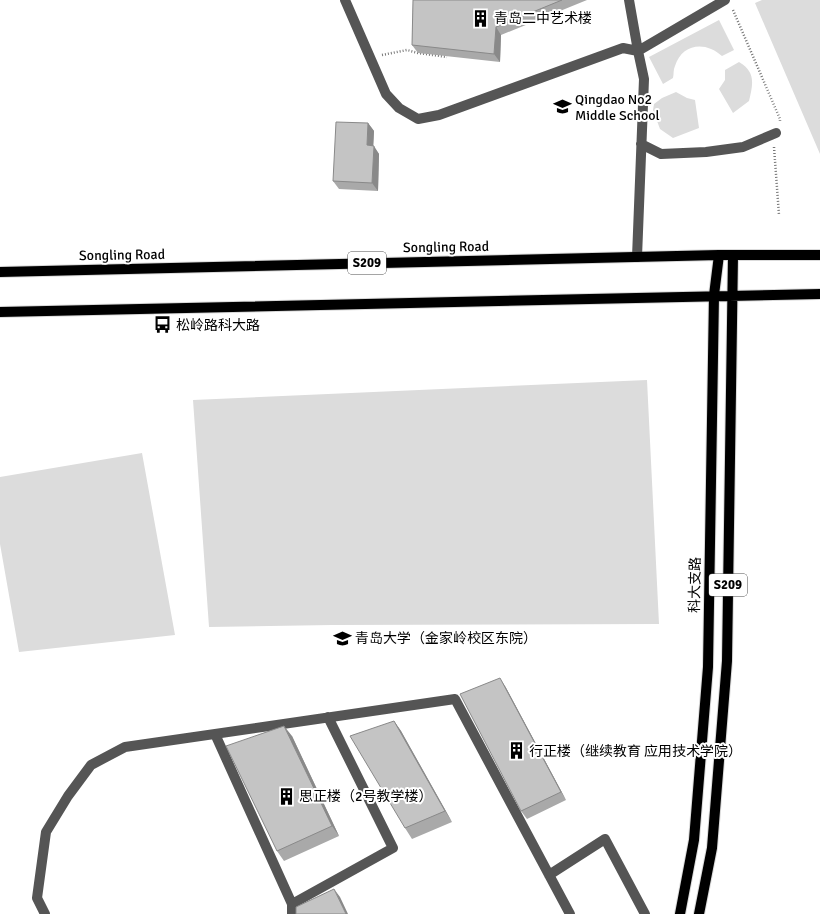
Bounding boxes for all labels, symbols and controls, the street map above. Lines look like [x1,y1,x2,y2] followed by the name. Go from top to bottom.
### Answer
[471,8,491,28] building icon: 青岛二中艺术楼
[494,10,592,27] place label: 青岛二中艺术楼
[575,91,660,124] place label: Qingdao No2 Middle School
[552,97,572,117] school or university icon: Qingdao No2 Middle School
[403,238,489,256] street label: Songling Road
[79,246,165,264] street label: Songling Road
[348,252,386,274] road number: S209
[153,315,173,335] bus stop icon: 松岭路科大路
[176,317,260,334] place label: 松岭路科大路
[686,557,704,613] street label: 科大支路
[709,574,747,596] road number: S209
[332,628,352,648] school or university icon: 青岛大学（金家岭校区东院）
[355,630,537,647] place label: 青岛大学（金家岭校区东院）
[506,741,526,761] building icon: 行正楼（继续教育 应用技术学院）
[529,743,742,760] place label: 行正楼（继续教育 应用技术学院）
[276,786,296,806] building icon: 思正楼（2号教学楼）
[299,788,433,805] place label: 思正楼（2号教学楼）

